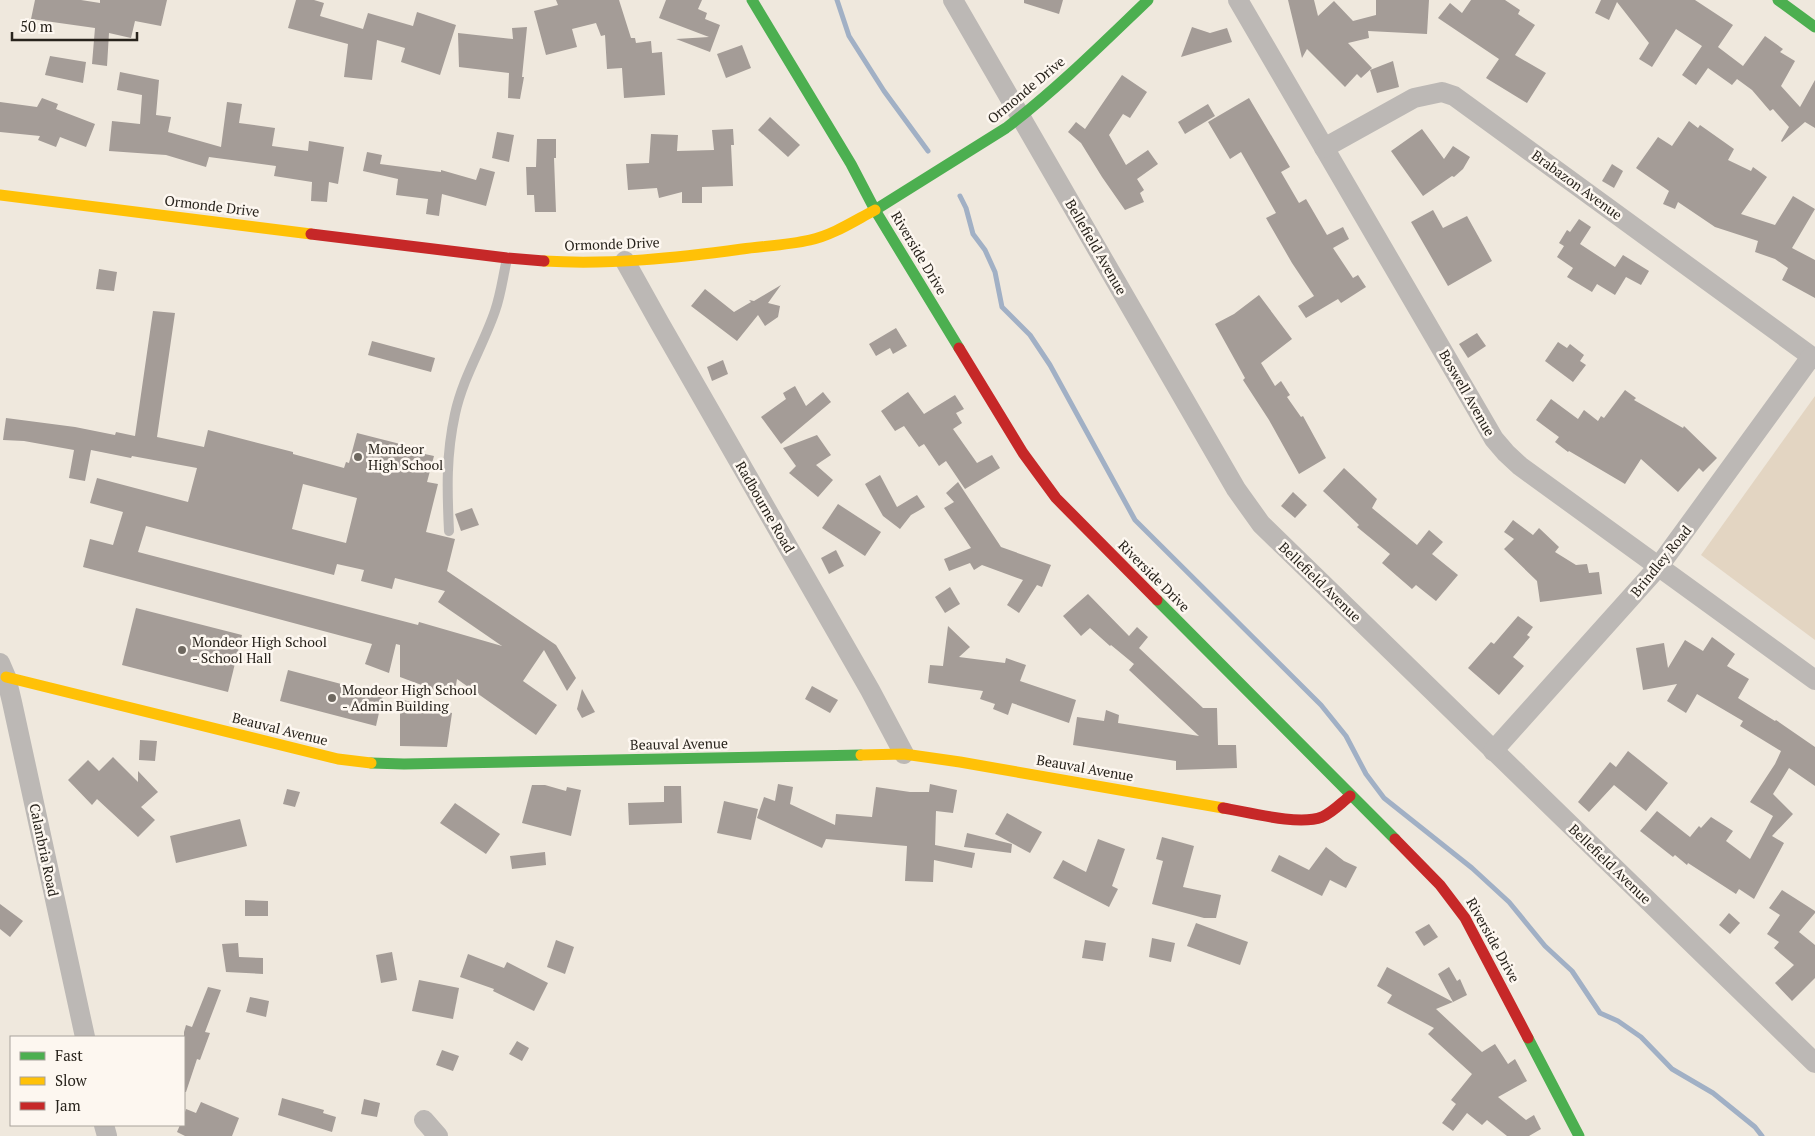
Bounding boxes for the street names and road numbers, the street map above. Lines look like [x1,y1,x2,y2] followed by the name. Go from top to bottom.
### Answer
[983,52,1068,128] street label: Ormonde Drive
[1528,145,1626,224] street label: Brabazon Avenue
[164,190,261,221] street label: Ormonde Drive
[1061,195,1132,298] street label: Bellefield Avenue
[887,207,952,298] street label: Riverside Drive
[564,232,660,255] street label: Ormonde Drive
[1435,346,1500,439] street label: Boswell Avenue
[732,458,799,556] street label: Radbourne Road
[1626,521,1696,600] street label: Brindley Road
[1114,536,1194,616] street label: Riverside Drive
[1275,537,1366,626] street label: Bellefield Avenue
[230,707,330,750] street label: Beauval Avenue
[630,733,728,754] street label: Beauval Avenue
[1035,750,1135,785] street label: Beauval Avenue
[25,802,64,898] street label: Calanbria Road
[1565,819,1656,908] street label: Bellefield Avenue
[1462,894,1525,986] street label: Riverside Drive

